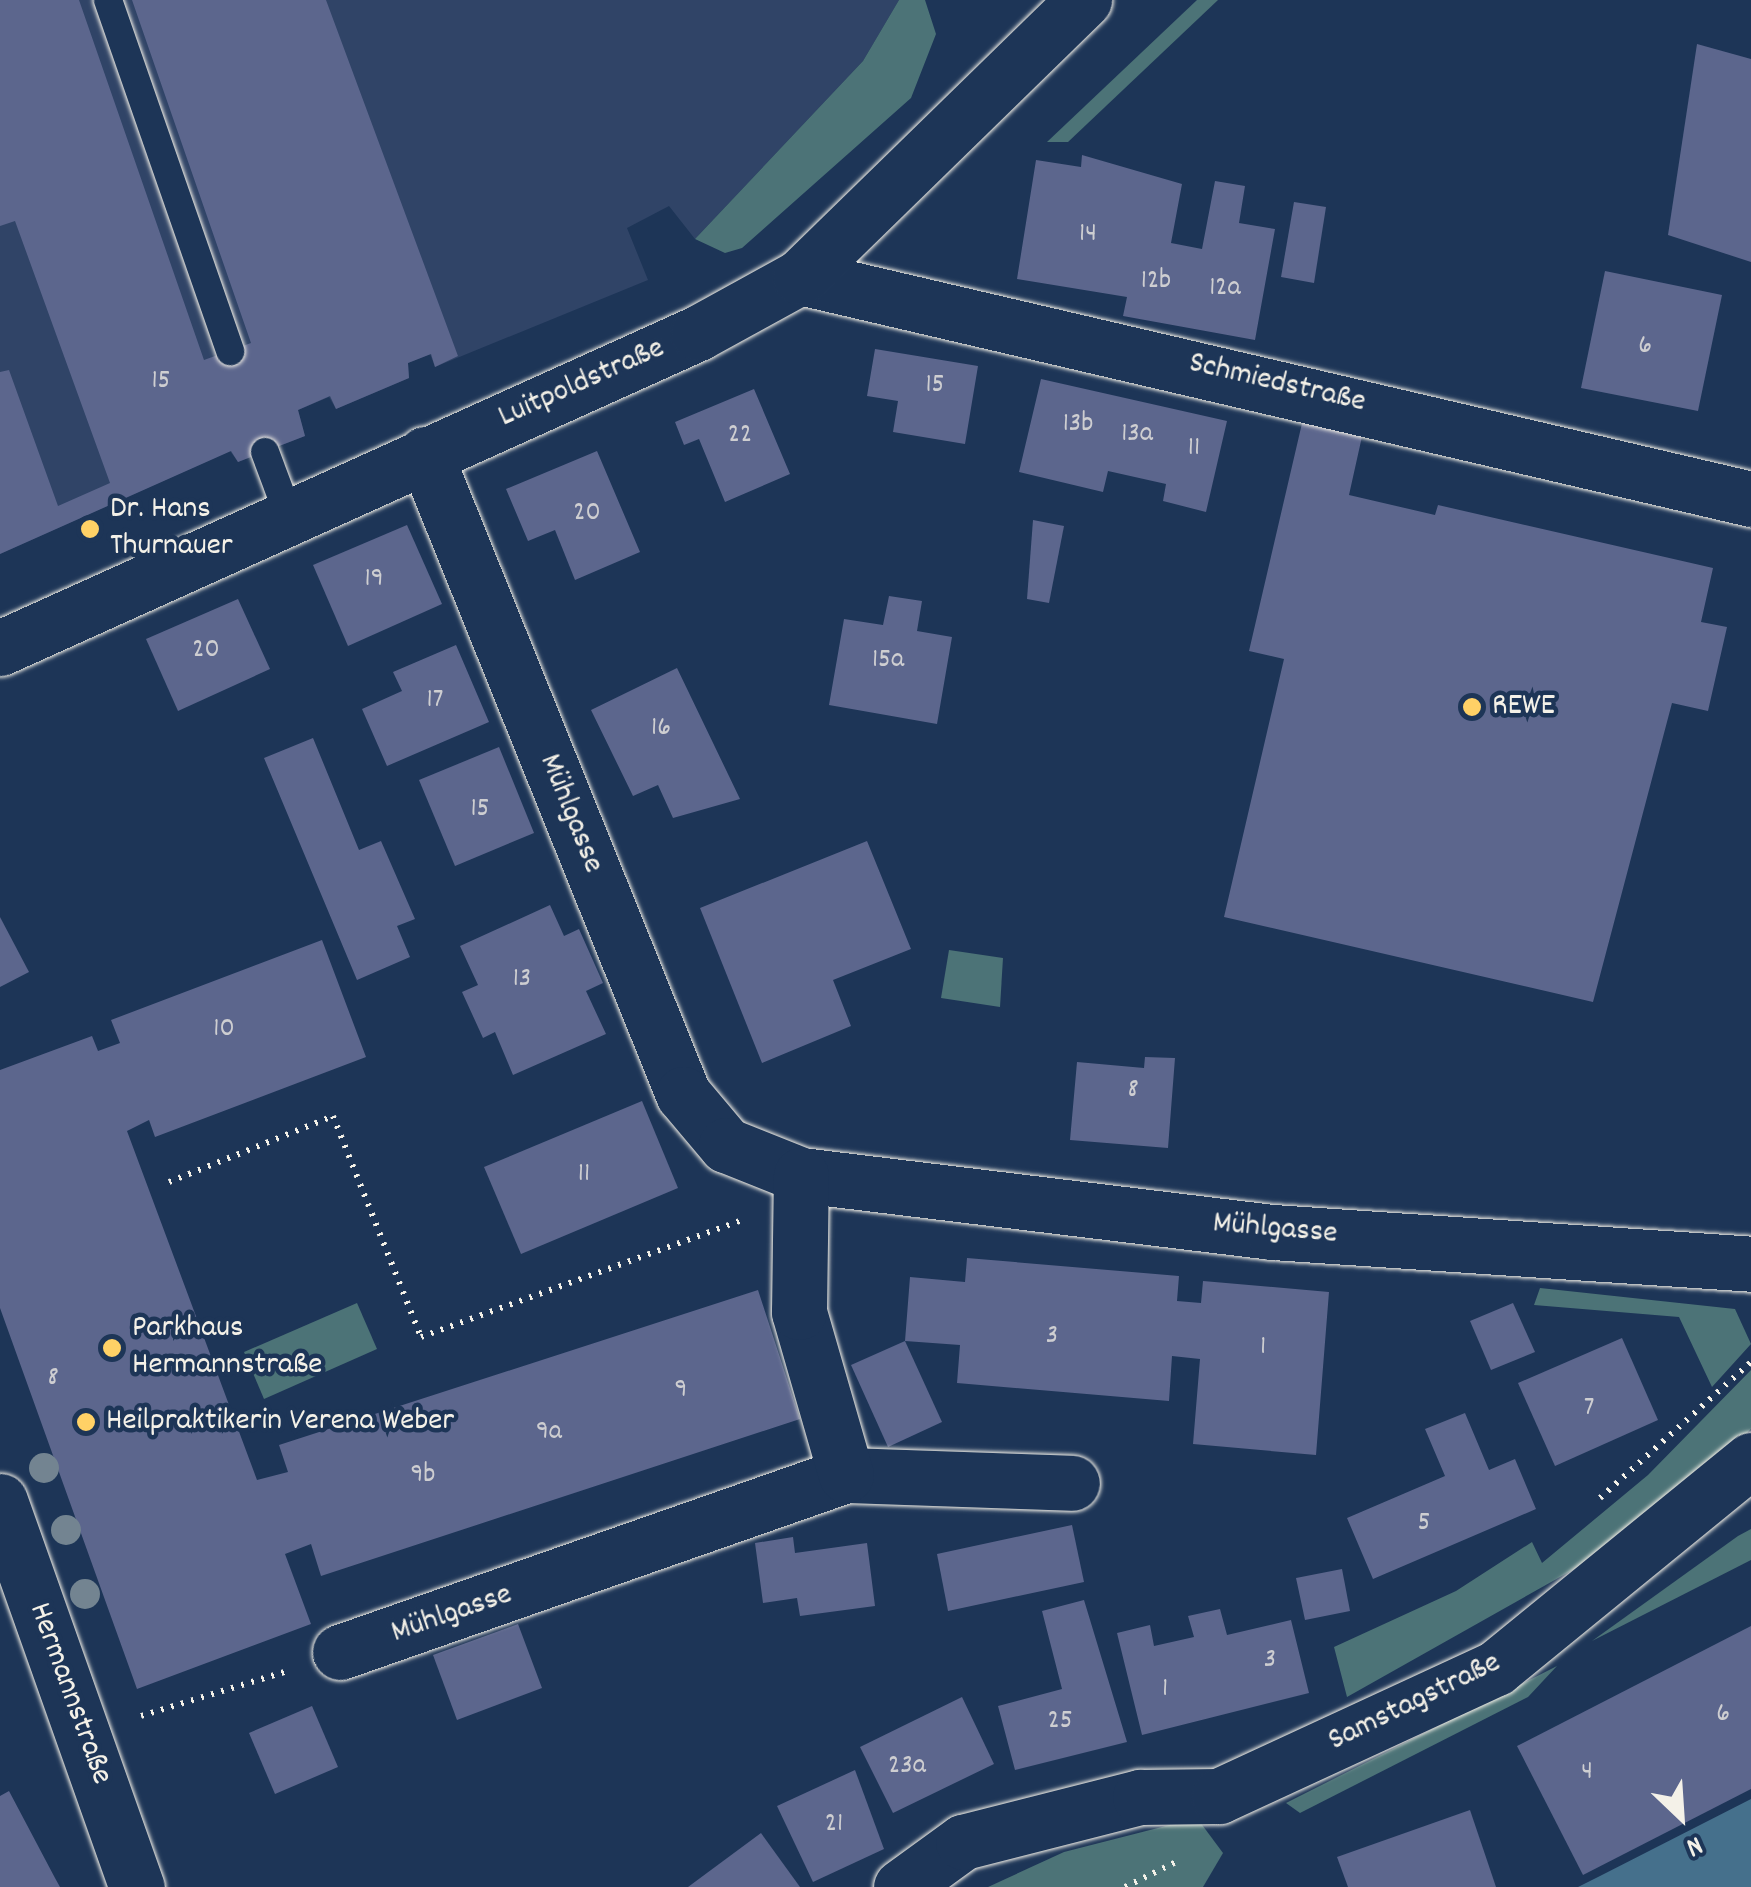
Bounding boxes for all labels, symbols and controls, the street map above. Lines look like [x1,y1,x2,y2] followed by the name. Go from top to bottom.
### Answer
[1079,218,1097,252] house number: 14
[1141,265,1171,299] house number: 12b
[1209,272,1241,306] house number: 12a
[493,330,671,438] street label: Luitpoldstraße
[1638,330,1652,364] house number: 6
[1185,345,1369,423] street label: Schmiedstraße
[151,365,171,399] house number: 15
[925,369,945,403] house number: 15
[1063,408,1093,442] house number: 13b
[1121,418,1153,452] house number: 13a
[728,419,752,453] house number: 22
[1188,432,1200,466] house number: 11
[110,492,233,567] place label: Dr. Hans Thurnauer
[573,497,601,531] house number: 20
[79,518,101,540] marker: Dr. Hans Thurnauer
[365,563,383,597] house number: 19
[192,634,220,668] house number: 20
[872,644,904,678] house number: 15a
[427,684,443,718] house number: 17
[1492,688,1555,726] place label: REWE
[1461,696,1483,718] marker: REWE
[651,712,671,746] house number: 16
[529,749,611,879] street label: Mühlgasse
[470,793,490,827] house number: 15
[513,963,531,997] house number: 13
[213,1013,235,1047] house number: 10
[1127,1074,1139,1108] house number: 8
[578,1158,590,1192] house number: 11
[1211,1205,1339,1255] street label: Mühlgasse
[132,1311,322,1386] place label: Parkhaus Hermannstraße
[1046,1320,1058,1354] house number: 3
[1260,1331,1266,1365] house number: 1
[101,1337,123,1359] marker: Parkhaus Hermannstraße
[47,1362,59,1396] house number: 8
[675,1374,687,1408] house number: 9
[1584,1392,1594,1426] house number: 7
[106,1403,454,1441] place label: Heilpraktikerin Verena Weber
[75,1411,97,1433] marker: Heilpraktikerin Verena Weber
[536,1416,562,1450] house number: 9a
[411,1459,435,1493] house number: 9b
[1418,1507,1430,1541] house number: 5
[387,1577,517,1653] street label: Mühlgasse
[18,1598,120,1790] street label: Hermannstraße
[1264,1644,1276,1678] house number: 3
[1323,1645,1507,1761] street label: Samstagstraße
[1162,1673,1168,1707] house number: 1
[1716,1698,1730,1732] house number: 6
[1047,1705,1073,1739] house number: 25
[888,1750,926,1784] house number: 23a
[1581,1756,1593,1790] house number: 4
[1631,1767,1731,1867] north arrow
[825,1808,843,1842] house number: 21
[1679,1823,1708,1865] text: N

